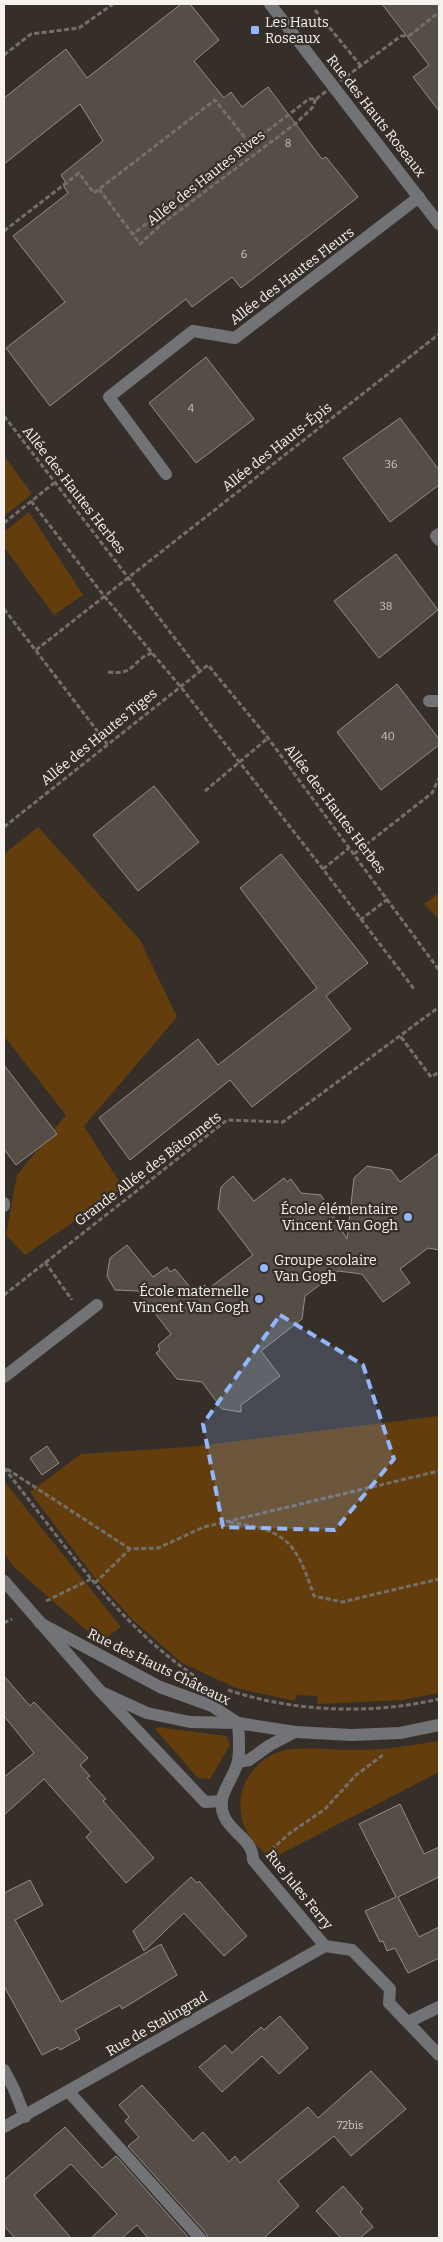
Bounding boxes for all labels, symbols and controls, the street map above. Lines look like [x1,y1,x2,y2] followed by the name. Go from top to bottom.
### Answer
[265,14,329,47] place label: Les Hauts Roseaux
[249,24,261,36] marker: Les Hauts Roseaux
[323,51,429,181] street label: Rue des Hauts Roseaux
[144,127,268,229] street label: Allée des Hautes Rives
[285,137,291,150] house number: 8
[226,224,358,328] street label: Allée des Hautes Fleurs
[241,248,247,261] house number: 6
[218,398,335,495] street label: Allée des Hauts-Épis
[188,402,195,415] house number: 4
[19,423,129,557] street label: Allée des Hautes Herbes
[385,458,397,471] house number: 36
[380,600,392,613] house number: 38
[37,685,161,789] street label: Allée des Hautes Tiges
[381,730,395,743] house number: 40
[281,741,389,877] street label: Allée des Hautes Herbes
[71,1108,225,1230] street label: Grande Allée des Bâtonnets
[281,1200,398,1234] place label: École élémentaire Vincent Van Gogh
[402,1211,414,1223] marker: École élémentaire Vincent Van Gogh
[274,1252,377,1285] place label: Groupe scolaire Van Gogh
[258,1262,270,1274] marker: Groupe scolaire Van Gogh
[133,1282,249,1316] place label: École maternelle Vincent Van Gogh
[253,1293,265,1305] marker: École maternelle Vincent Van Gogh
[85,1625,233,1709] street label: Rue des Hauts Châteaux
[262,1847,337,1934] street label: Rue Jules Ferry
[103,1988,211,2060] street label: Rue de Stalingrad
[337,2119,363,2132] house number: 72bis

